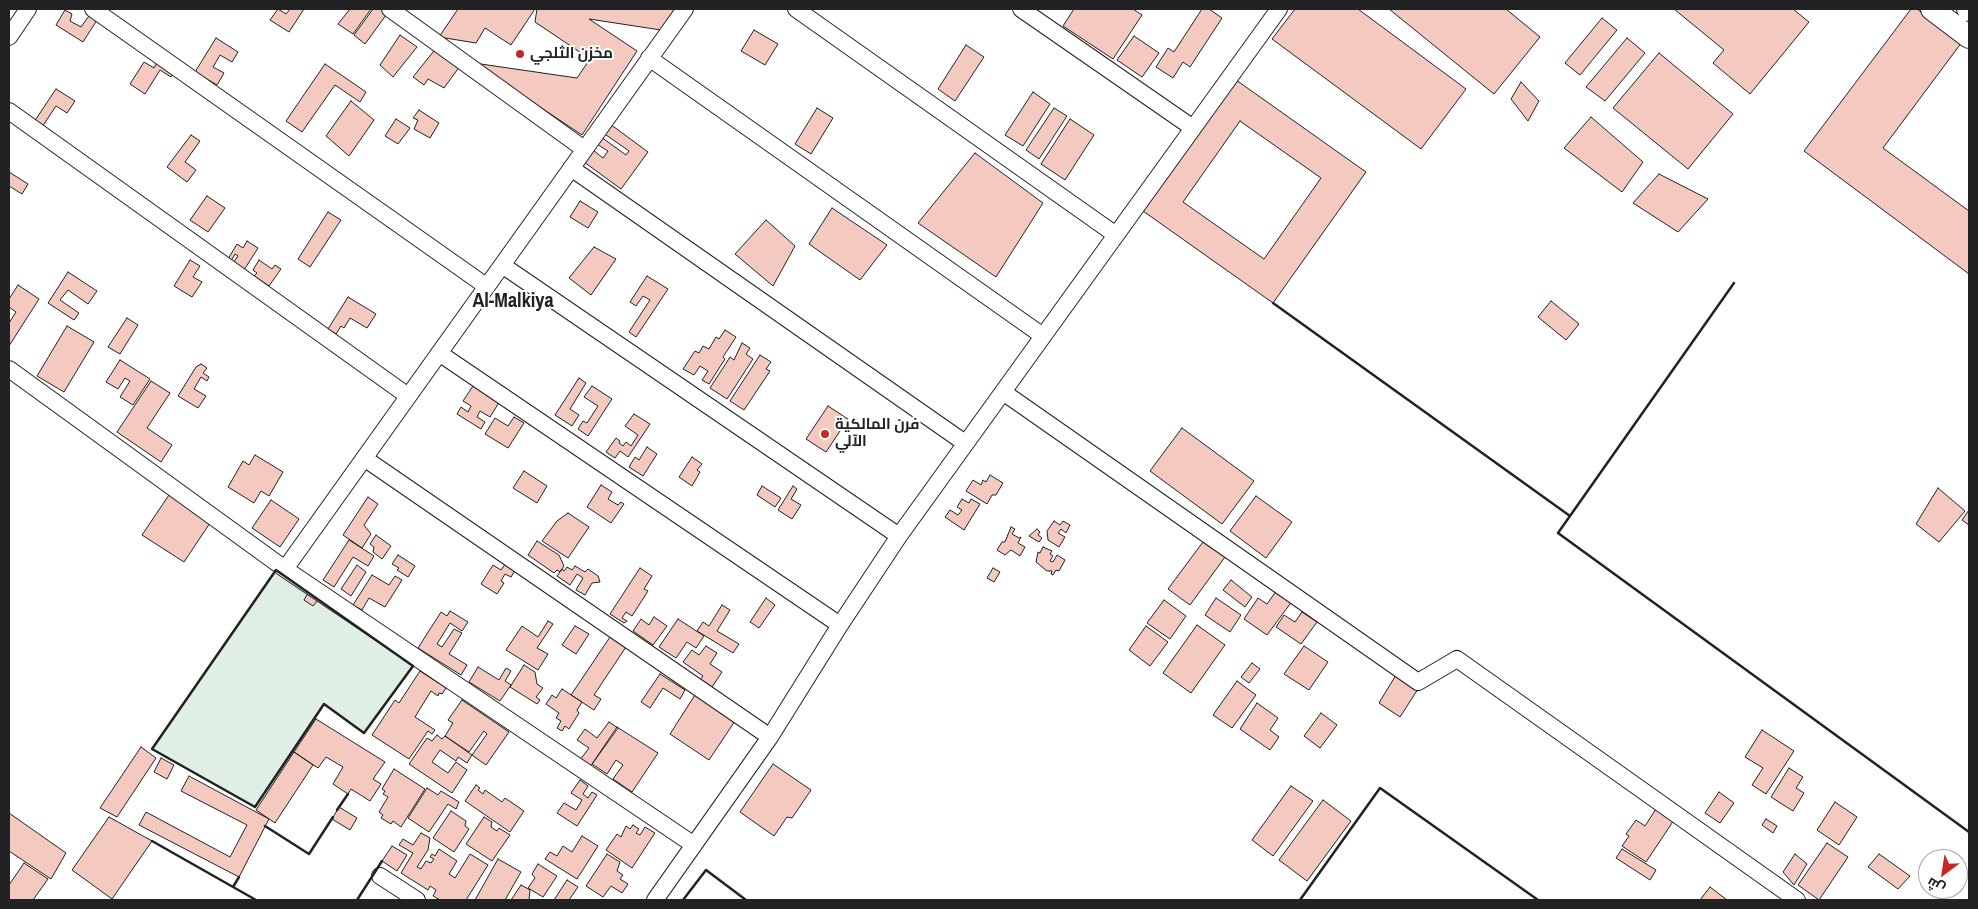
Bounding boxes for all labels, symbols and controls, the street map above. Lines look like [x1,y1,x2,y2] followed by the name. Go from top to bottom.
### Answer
[530,45,613,63] place label: مخزن الثلجي
[514,48,526,60] marker: مخزن الثلجي
[472,290,554,314] district label: Al-Malkiya
[835,416,919,451] place label: فرن المالكية الآلي
[819,428,831,440] marker: فرن المالكية الآلي
[1918,849,1968,899] north arrow
[1923,874,1948,898] text: ش

